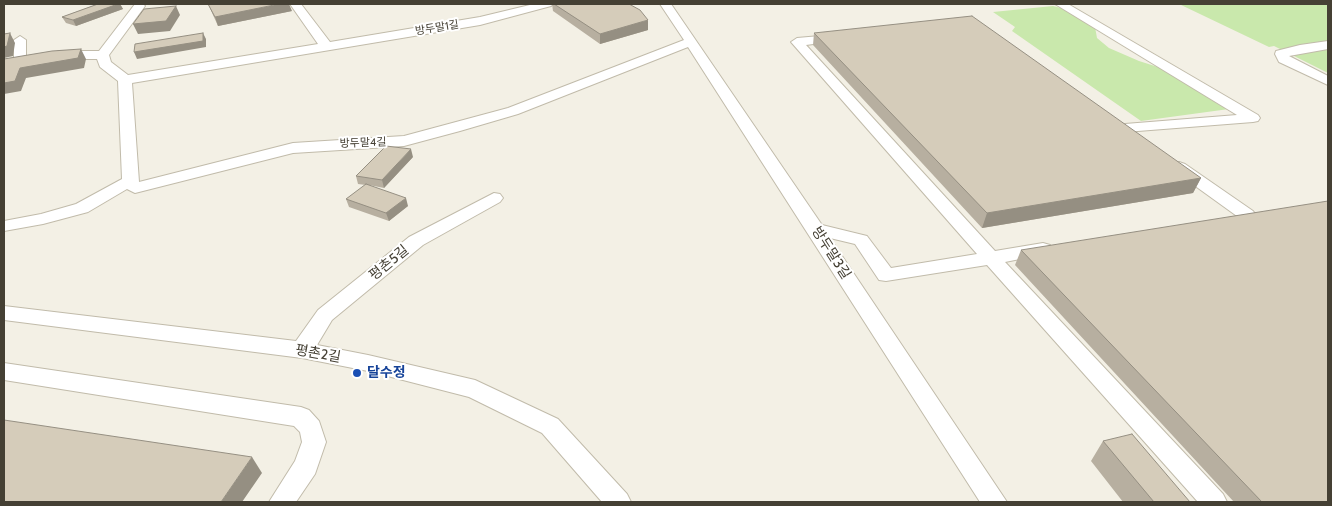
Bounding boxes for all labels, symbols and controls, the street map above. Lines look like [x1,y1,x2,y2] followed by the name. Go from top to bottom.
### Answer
[414,18,460,38] street label: 방두말1길
[339,136,387,150] street label: 방두말4길
[808,224,854,282] street label: 방두말3길
[366,242,412,284] street label: 평촌5길
[294,342,342,366] street label: 평촌2길
[367,365,406,381] place label: 달수정
[351,367,363,379] marker: 달수정

